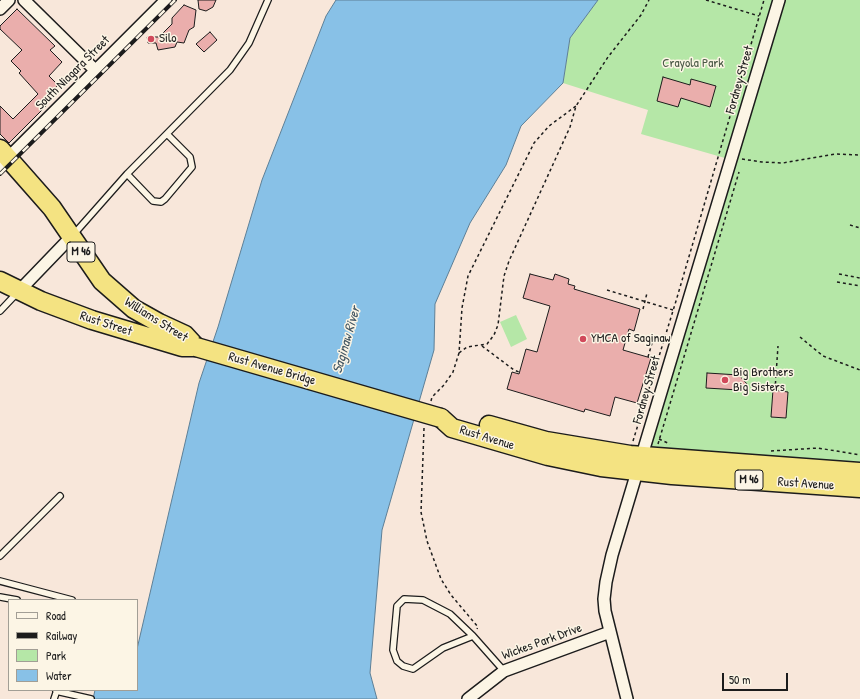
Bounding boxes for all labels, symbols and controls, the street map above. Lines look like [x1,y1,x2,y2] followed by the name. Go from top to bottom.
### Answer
[159,31,177,47] place label: Silo
[33,33,113,113] street label: South Niagara Street
[146,34,156,44] marker: Silo
[723,44,757,116] street label: Fordney Street
[662,56,724,72] park label: Crayola Park
[67,242,95,262] road number: M 46
[121,294,191,346] street label: Williams Street
[329,305,365,375] water label: Saginaw River
[78,308,134,340] street label: Rust Street
[591,331,671,347] place label: YMCA of Saginaw
[578,334,588,344] marker: YMCA of Saginaw
[227,349,317,389] street label: Rust Avenue Bridge
[630,354,664,426] street label: Fordney Street
[733,365,793,396] place label: Big Brothers Big Sisters
[720,375,730,385] marker: Big Brothers Big Sisters
[458,422,516,454] street label: Rust Avenue
[735,470,763,490] road number: M 46
[777,474,835,494] street label: Rust Avenue
[8,599,138,691] legend
[46,607,66,624] text: Road
[500,620,584,664] street label: Wickes Park Drive
[46,627,77,644] text: Railway
[46,647,66,664] text: Park
[724,665,790,691] scale bar
[46,667,72,684] text: Water
[729,671,750,688] text: 50 m

